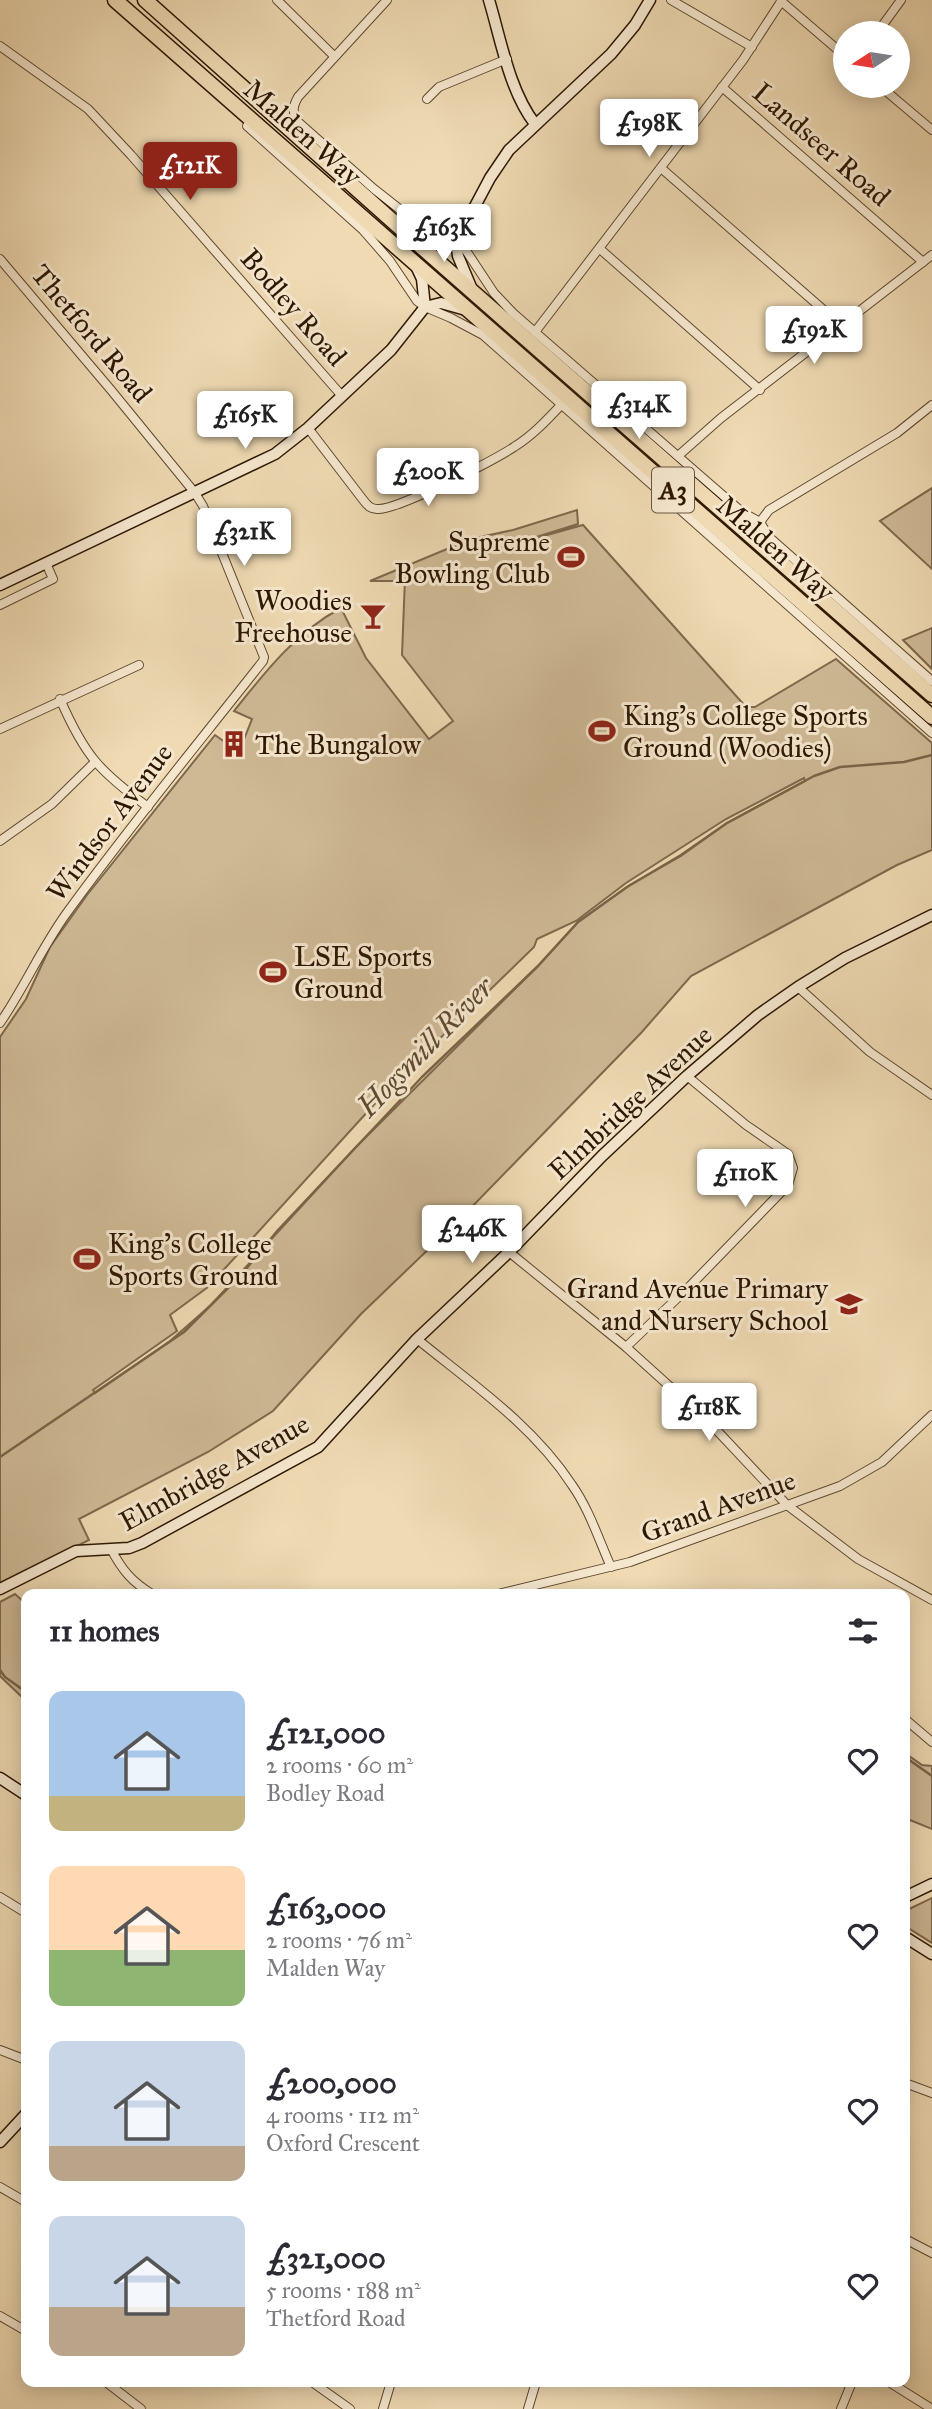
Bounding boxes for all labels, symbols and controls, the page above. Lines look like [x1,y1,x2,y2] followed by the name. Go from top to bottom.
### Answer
[833,21,910,98] north arrow
[833,21,910,98] map controls
[237,72,369,194] street label: Malden Way
[745,75,898,214] street label: Landseer Road
[600,100,698,159] pin: £198K
[616,108,682,136] text: £198K
[141,142,239,202] pin: £121K
[159,151,221,179] text: £121K
[395,204,493,264] pin: £163K
[413,213,475,241] text: £163K
[233,241,354,373] street label: Bodley Road
[24,257,160,410] street label: Thetford Road
[765,306,863,366] pin: £192K
[782,315,846,343] text: £192K
[590,382,688,441] pin: £314K
[607,390,671,418] text: £314K
[196,392,294,451] pin: £165K
[213,400,277,428] text: £165K
[379,448,477,508] pin: £200K
[393,457,463,485] text: £200K
[652,468,694,512] road number: A3
[710,488,842,610] street label: Malden Way
[195,508,293,568] pin: £321K
[213,517,275,545] text: £321K
[395,524,550,591] place label: Supreme Bowling Club
[556,542,586,572] sports icon: Supreme Bowling Club
[234,583,352,650] place label: Woodies Freehouse
[358,601,388,631] bar icon: Woodies Freehouse
[623,698,868,765] place label: King's College Sports Ground (Woodies)
[587,716,617,746] sports icon: King's College Sports Ground (Woodies)
[255,727,421,762] place label: The Bungalow
[219,729,249,759] building icon: The Bungalow
[39,736,180,908] street label: Windsor Avenue
[294,939,432,1006] place label: LSE Sports Ground
[258,957,288,987] sports icon: LSE Sports Ground
[349,968,502,1125] water label: Hogsmill River
[541,1017,720,1187] street label: Elmbridge Avenue
[696,1150,794,1209] pin: £110K
[713,1158,777,1186] text: £110K
[423,1206,521,1265] pin: £246K
[438,1214,506,1242] text: £246K
[108,1226,278,1293] place label: King's College Sports Ground
[72,1244,102,1274] sports icon: King's College Sports Ground
[567,1271,829,1338] place label: Grand Avenue Primary and Nursery School
[834,1289,864,1319] school or university icon: Grand Avenue Primary and Nursery School
[660,1384,758,1443] pin: £118K
[678,1392,740,1420] text: £118K
[113,1406,315,1539] street label: Elmbridge Avenue
[636,1462,800,1551] street label: Grand Avenue
[844,1612,882,1650] icon: filters
[49,1613,160,1649] text: 11 homes
[266,1715,386,1751] text: £121,000
[105,1719,189,1803] icon: home
[844,1742,882,1780] icon: heart
[266,1751,413,1779] text: 2 rooms · 60 m²
[266,1779,385,1807] text: Bodley Road
[266,1890,386,1926] text: £163,000
[105,1894,189,1978] icon: home
[844,1917,882,1955] icon: heart
[266,1926,412,1954] text: 2 rooms · 76 m²
[266,1954,385,1982] text: Malden Way
[266,2065,397,2101] text: £200,000
[105,2069,189,2153] icon: home
[844,2092,882,2130] icon: heart
[266,2101,419,2129] text: 4 rooms · 112 m²
[266,2129,420,2157] text: Oxford Crescent
[266,2240,386,2276] text: £321,000
[105,2244,189,2328] icon: home
[844,2267,882,2305] icon: heart
[266,2276,421,2304] text: 5 rooms · 188 m²
[266,2304,406,2332] text: Thetford Road

